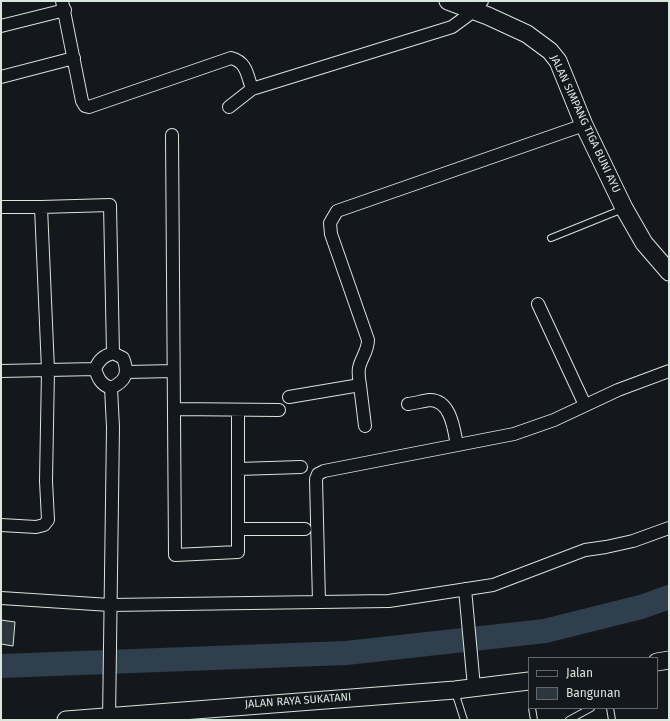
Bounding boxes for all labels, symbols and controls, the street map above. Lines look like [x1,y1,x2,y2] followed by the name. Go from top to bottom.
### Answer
[547,53,623,195] street label: JALAN SIMPANG TIGA BUNI AYU
[528,657,658,709] legend
[566,666,593,680] text: Jalan
[566,686,621,700] text: Bangunan
[244,691,352,711] street label: JALAN RAYA SUKATANI

